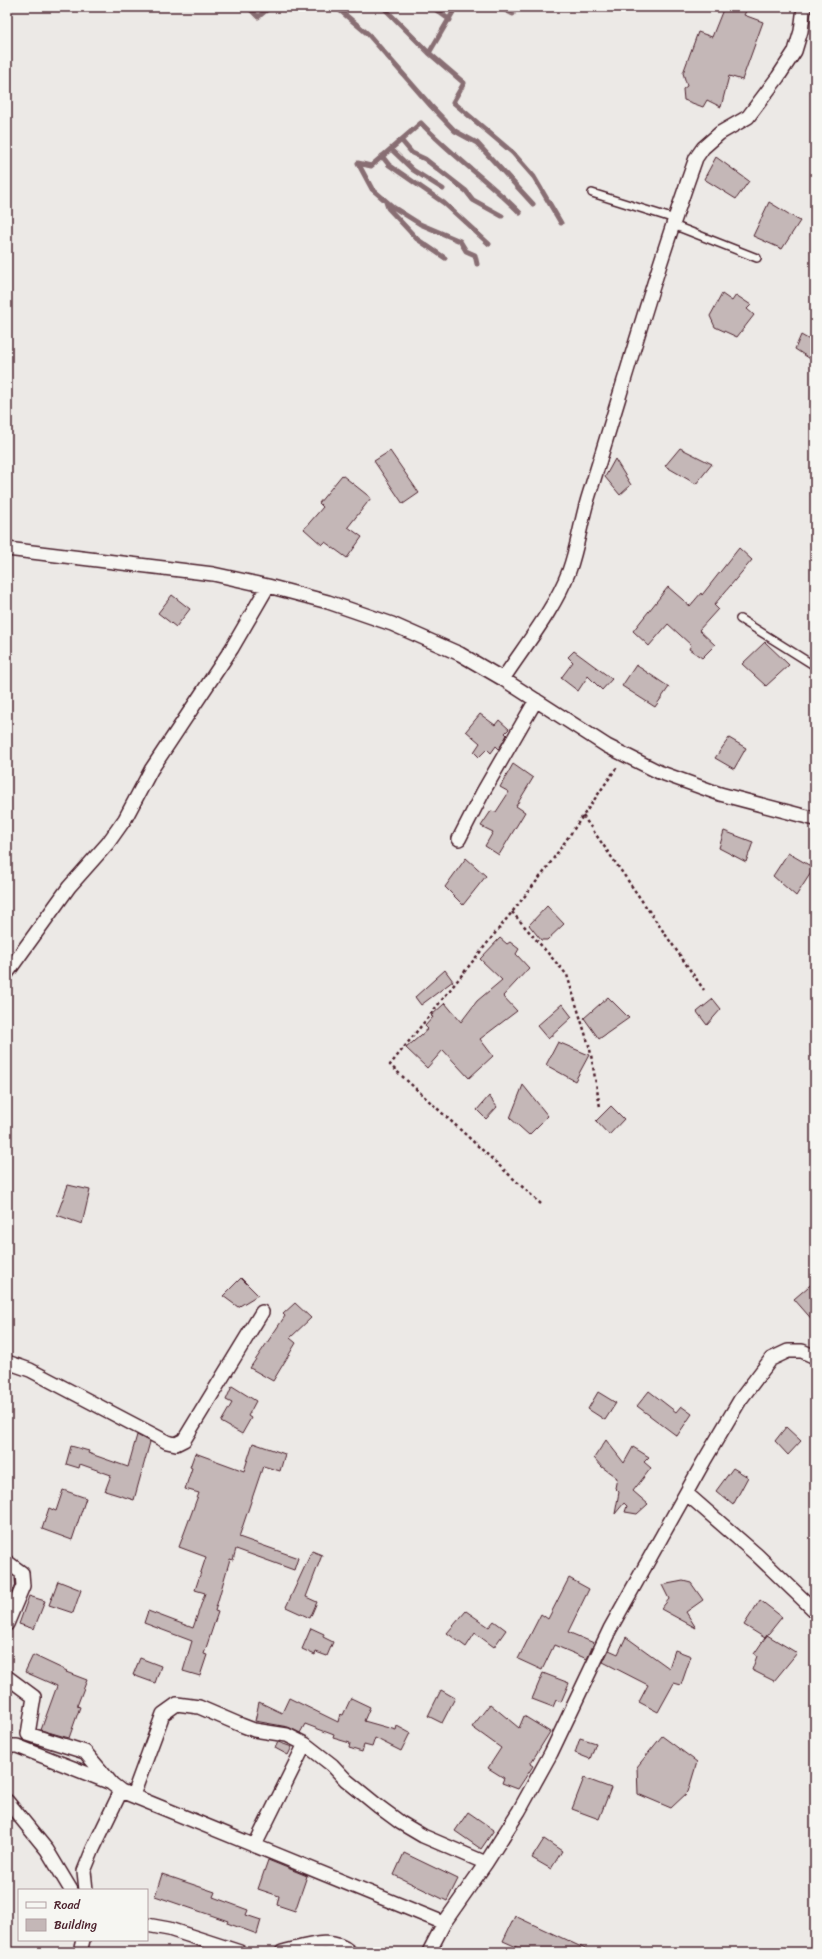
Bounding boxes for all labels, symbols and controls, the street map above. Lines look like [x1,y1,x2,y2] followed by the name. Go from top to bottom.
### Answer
[18,1889,148,1941] legend
[54,1894,81,1916] text: Road
[54,1914,97,1936] text: Building

